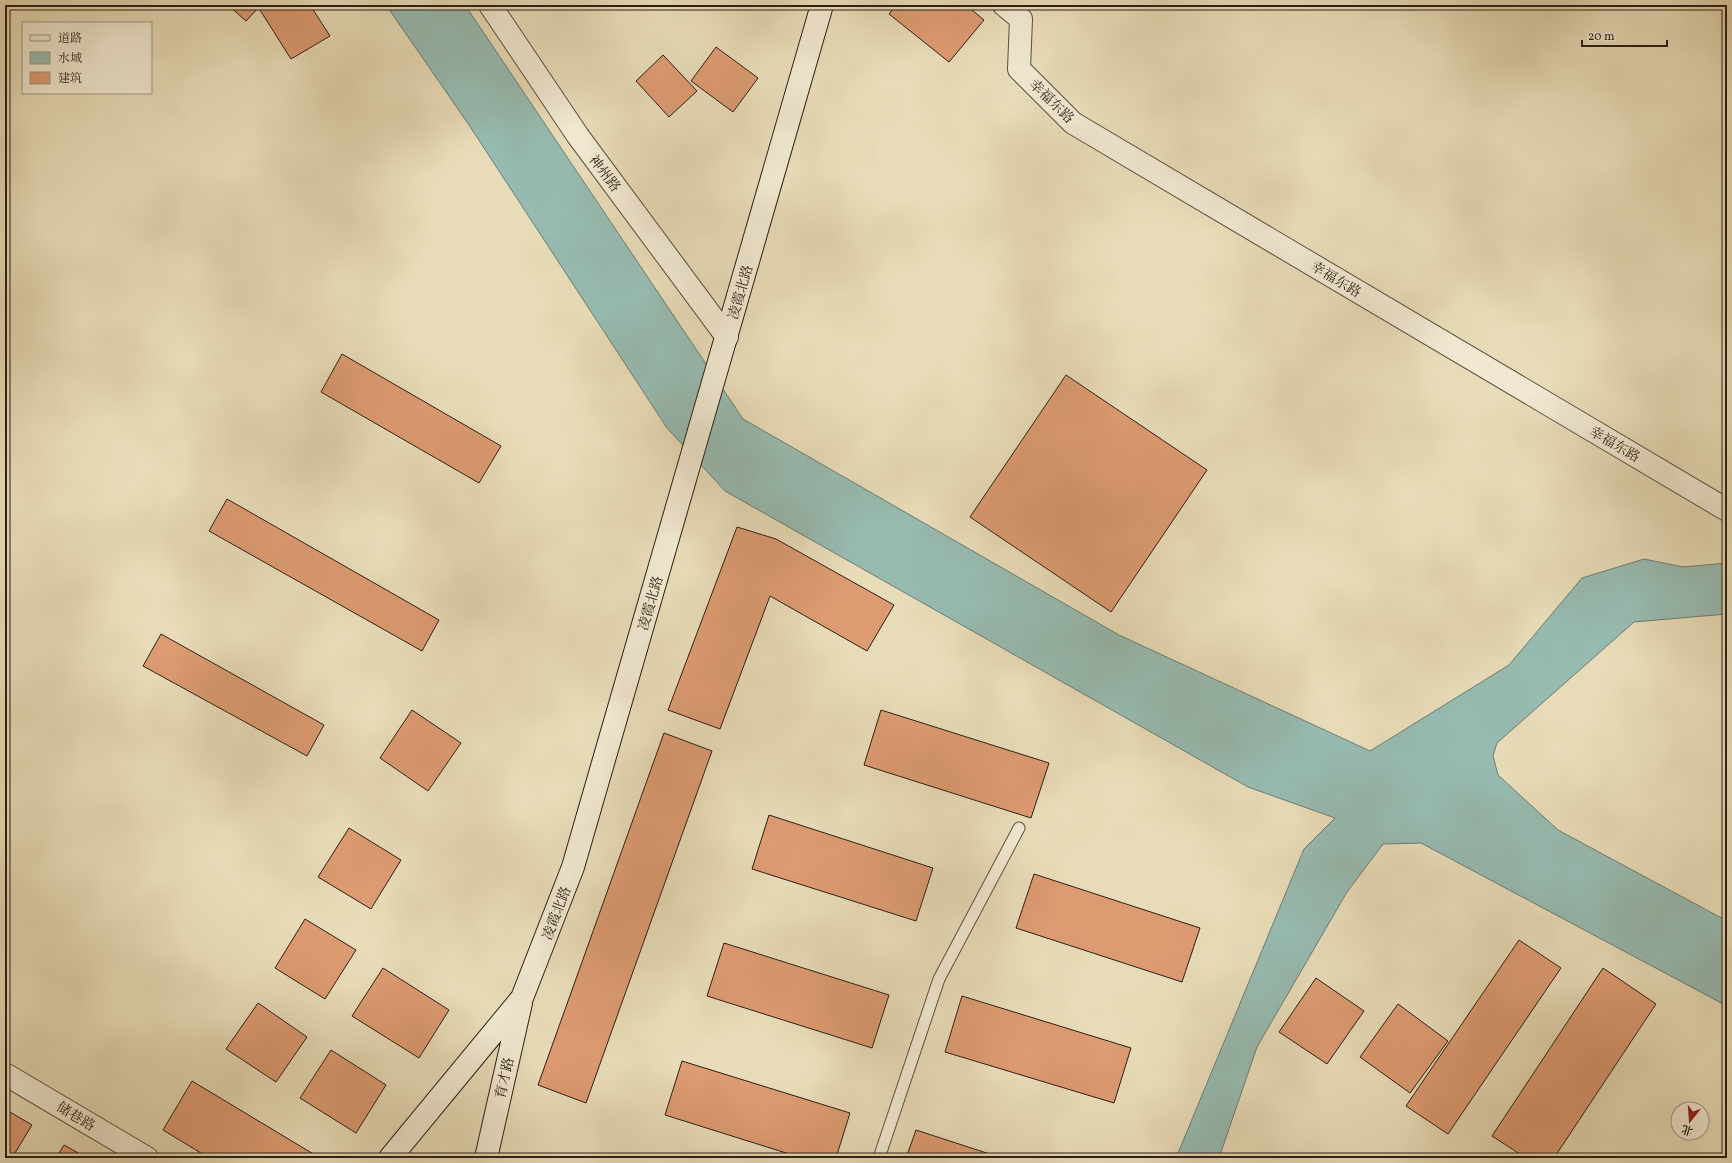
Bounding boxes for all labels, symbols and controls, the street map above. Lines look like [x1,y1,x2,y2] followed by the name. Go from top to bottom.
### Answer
[22,22,152,94] legend
[1582,22,1667,48] scale bar
[1588,29,1615,45] text: 20 m
[58,31,82,47] text: 道路
[58,51,82,67] text: 水域
[58,71,82,87] text: 建筑
[1024,76,1078,128] street label: 幸福东路
[584,151,624,196] street label: 神州路
[1306,258,1364,303] street label: 幸福东路
[725,263,758,322] street label: 凌霞北路
[1585,423,1643,468] street label: 幸福东路
[635,574,668,633] street label: 凌霞北路
[538,884,576,943] street label: 凌霞北路
[491,1056,519,1101] street label: 育才路
[52,1098,98,1136] street label: 储巷路
[1670,1101,1710,1141] north arrow
[1680,1120,1695,1138] text: 北

